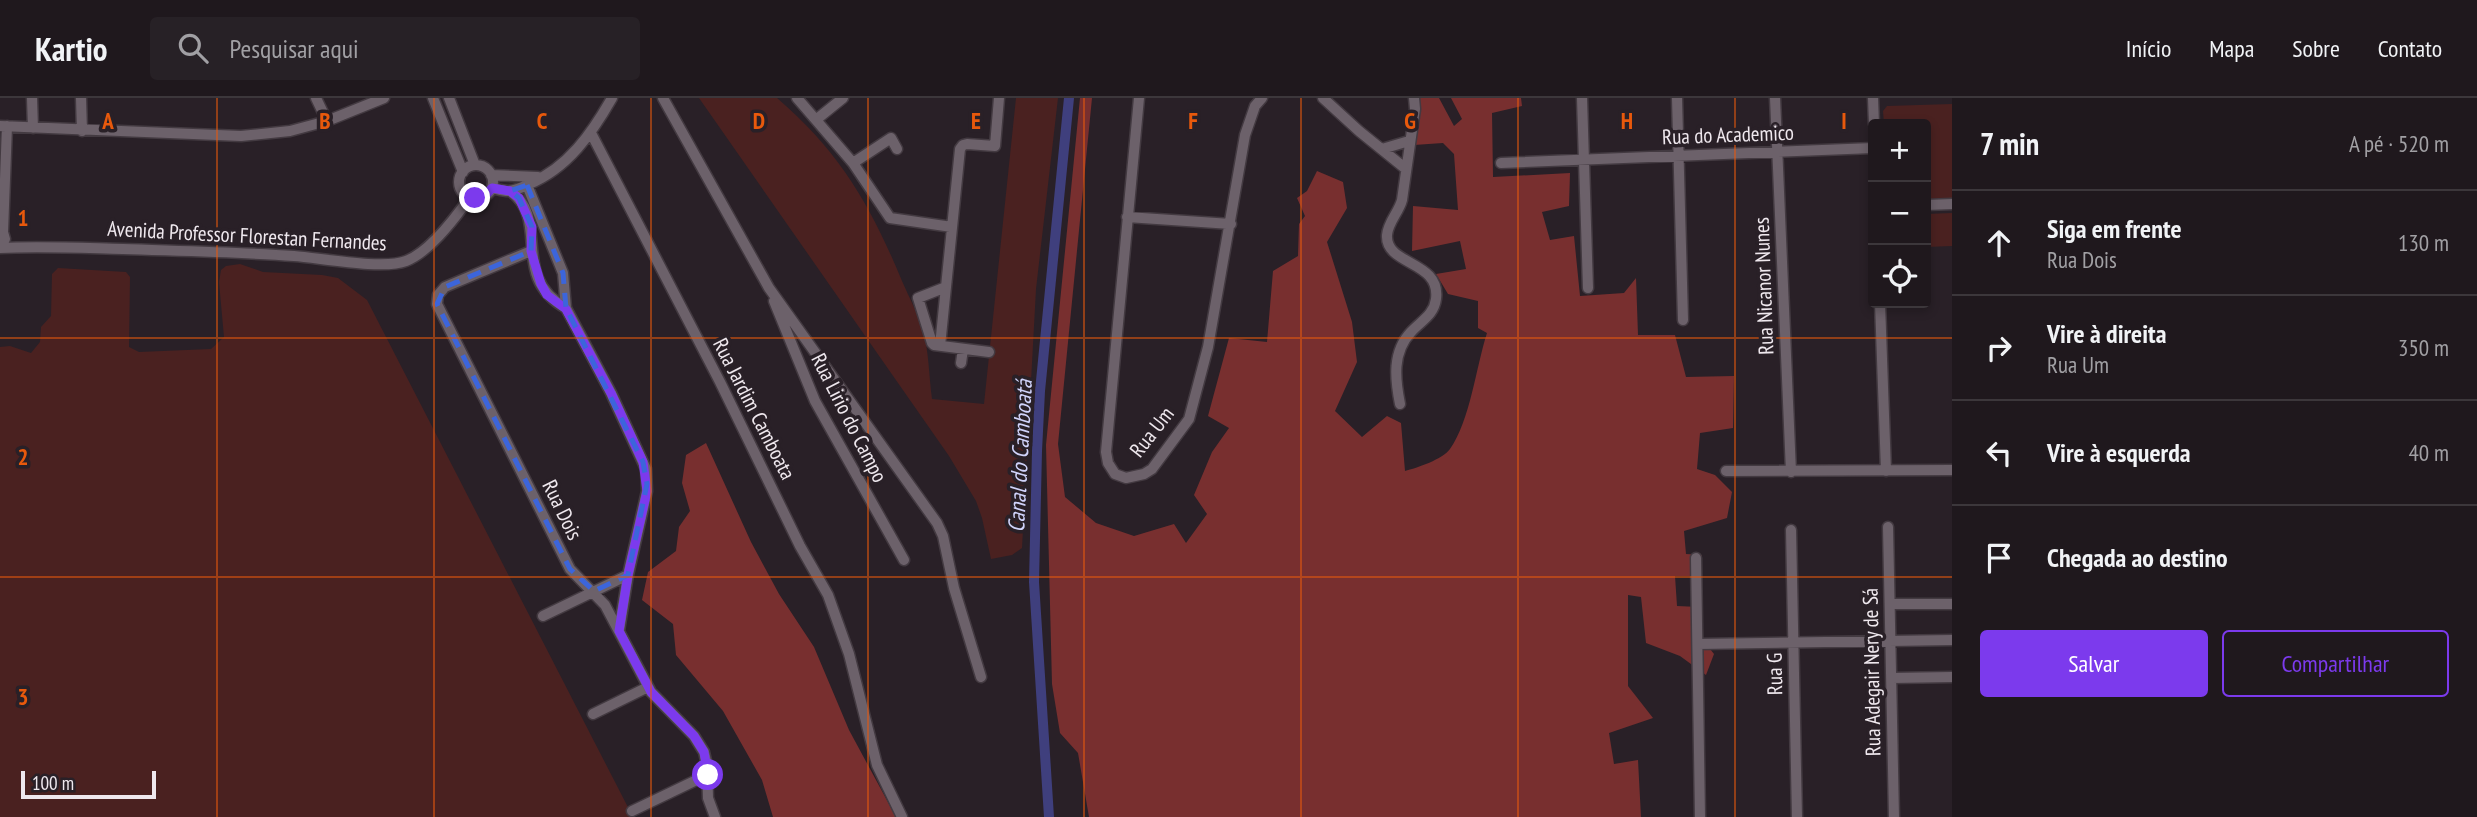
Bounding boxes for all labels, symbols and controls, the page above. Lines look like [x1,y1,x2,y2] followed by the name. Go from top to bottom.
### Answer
[150,17,640,80] search box
[35,27,108,70] text: Kartio
[174,29,212,67] icon: search
[230,32,359,65] text: Pesquisar aqui
[2126,33,2171,64] text: Início
[2209,33,2254,64] text: Mapa
[2292,33,2340,64] text: Sobre
[2378,33,2442,64] text: Contato
[101,106,114,135] text: A
[319,106,331,135] text: B
[537,106,548,135] text: C
[753,106,765,135] text: D
[971,106,981,135] text: E
[1188,106,1198,135] text: F
[1404,106,1416,135] text: G
[1621,106,1633,135] text: H
[1841,106,1847,135] text: I
[1662,119,1794,150] street label: Rua do Academico
[1868,119,1931,308] map controls
[1868,119,1931,182] button: +
[1980,124,2039,163] text: 7 min
[2349,129,2449,158] text: A pé · 520 m
[459,182,490,213] route end
[1868,182,1931,245] button: −
[18,203,29,232] text: 1
[2047,212,2182,245] text: Siga em frente
[107,215,387,256] street label: Avenida Professor Florestan Fernandes
[1748,217,1779,355] street label: Rua Nicanor Nunes
[1980,224,2018,262] icon: ahead
[2398,228,2449,257] text: 130 m
[1868,245,1931,308] button: locate
[2047,245,2117,274] text: Rua Dois
[2047,317,2166,350] text: Vire à direita
[1980,329,2018,367] icon: right
[707,333,802,484] street label: Rua Jardim Camboata
[2398,333,2449,362] text: 350 m
[805,349,894,487] street label: Rua Lirio do Campo
[2047,350,2109,379] text: Rua Um
[1001,377,1038,533] water label: Canal do Camboatá
[1124,401,1180,462] street label: Rua Um
[1980,434,2018,472] icon: left
[2047,436,2190,469] text: Vire à esquerda
[2408,438,2449,467] text: 40 m
[18,442,29,471] text: 2
[536,475,589,544] street label: Rua Dois
[1980,539,2018,577] icon: arrive
[2047,541,2228,574] text: Chegada ao destino
[1857,588,1886,756] street label: Rua Adegair Nery de Sá
[1980,630,2208,697] button: Salvar
[2222,630,2449,697] button: Compartilhar
[1761,653,1788,695] street label: Rua G
[18,682,29,711] text: 3
[692,759,723,790] route start
[21,768,156,800] scale bar
[32,771,74,795] text: 100 m

